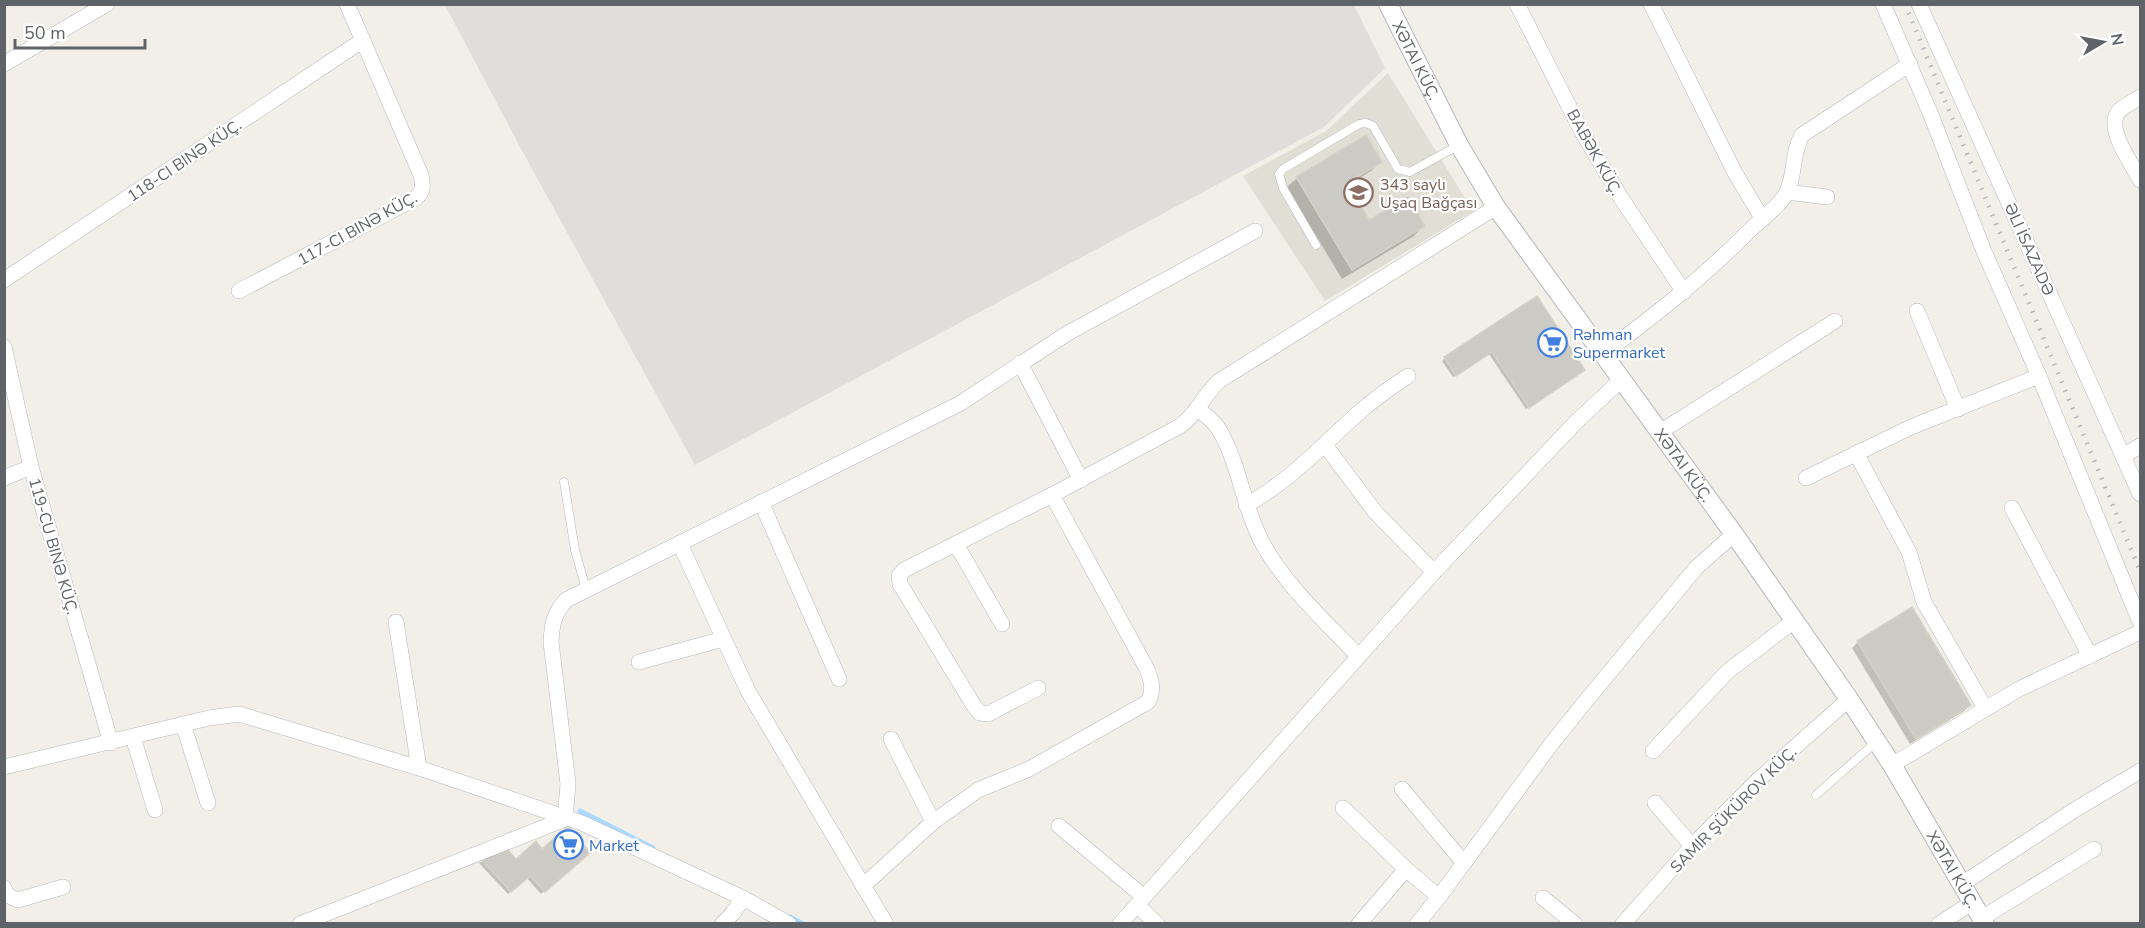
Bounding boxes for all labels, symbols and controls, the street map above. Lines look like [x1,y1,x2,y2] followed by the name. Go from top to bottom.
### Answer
[15,12,146,50] scale bar
[2073,12,2133,72] north arrow
[1386,17,1445,104] street label: XƏTAI KÜÇ.
[24,21,66,45] text: 50 m
[2105,32,2129,47] text: N
[1561,105,1627,200] street label: BABƏK KÜÇ.
[123,114,246,207] street label: 118-CI BINƏ KÜÇ.
[1380,174,1477,214] place label: 343 saylı Uşaq Bağçası
[1343,177,1375,209] school or university icon: 343 saylı Uşaq Bağçası
[294,187,421,271] street label: 117-CI BINƏ KÜÇ.
[1999,199,2059,299] street label: ƏLI İSAZADƏ
[1573,324,1666,364] place label: Rəhman Supermarket
[1536,327,1568,359] supermarket icon: Rəhman Supermarket
[1649,424,1717,507] street label: XƏTAI KÜÇ.
[23,475,83,617] street label: 119-CU BINƏ KÜÇ.
[1666,742,1802,878] street label: SAMIR ŞÜKÜROV KÜÇ.
[1921,827,1983,912] street label: XƏTAI KÜÇ.
[552,829,584,861] supermarket icon: Market
[589,835,639,857] place label: Market

